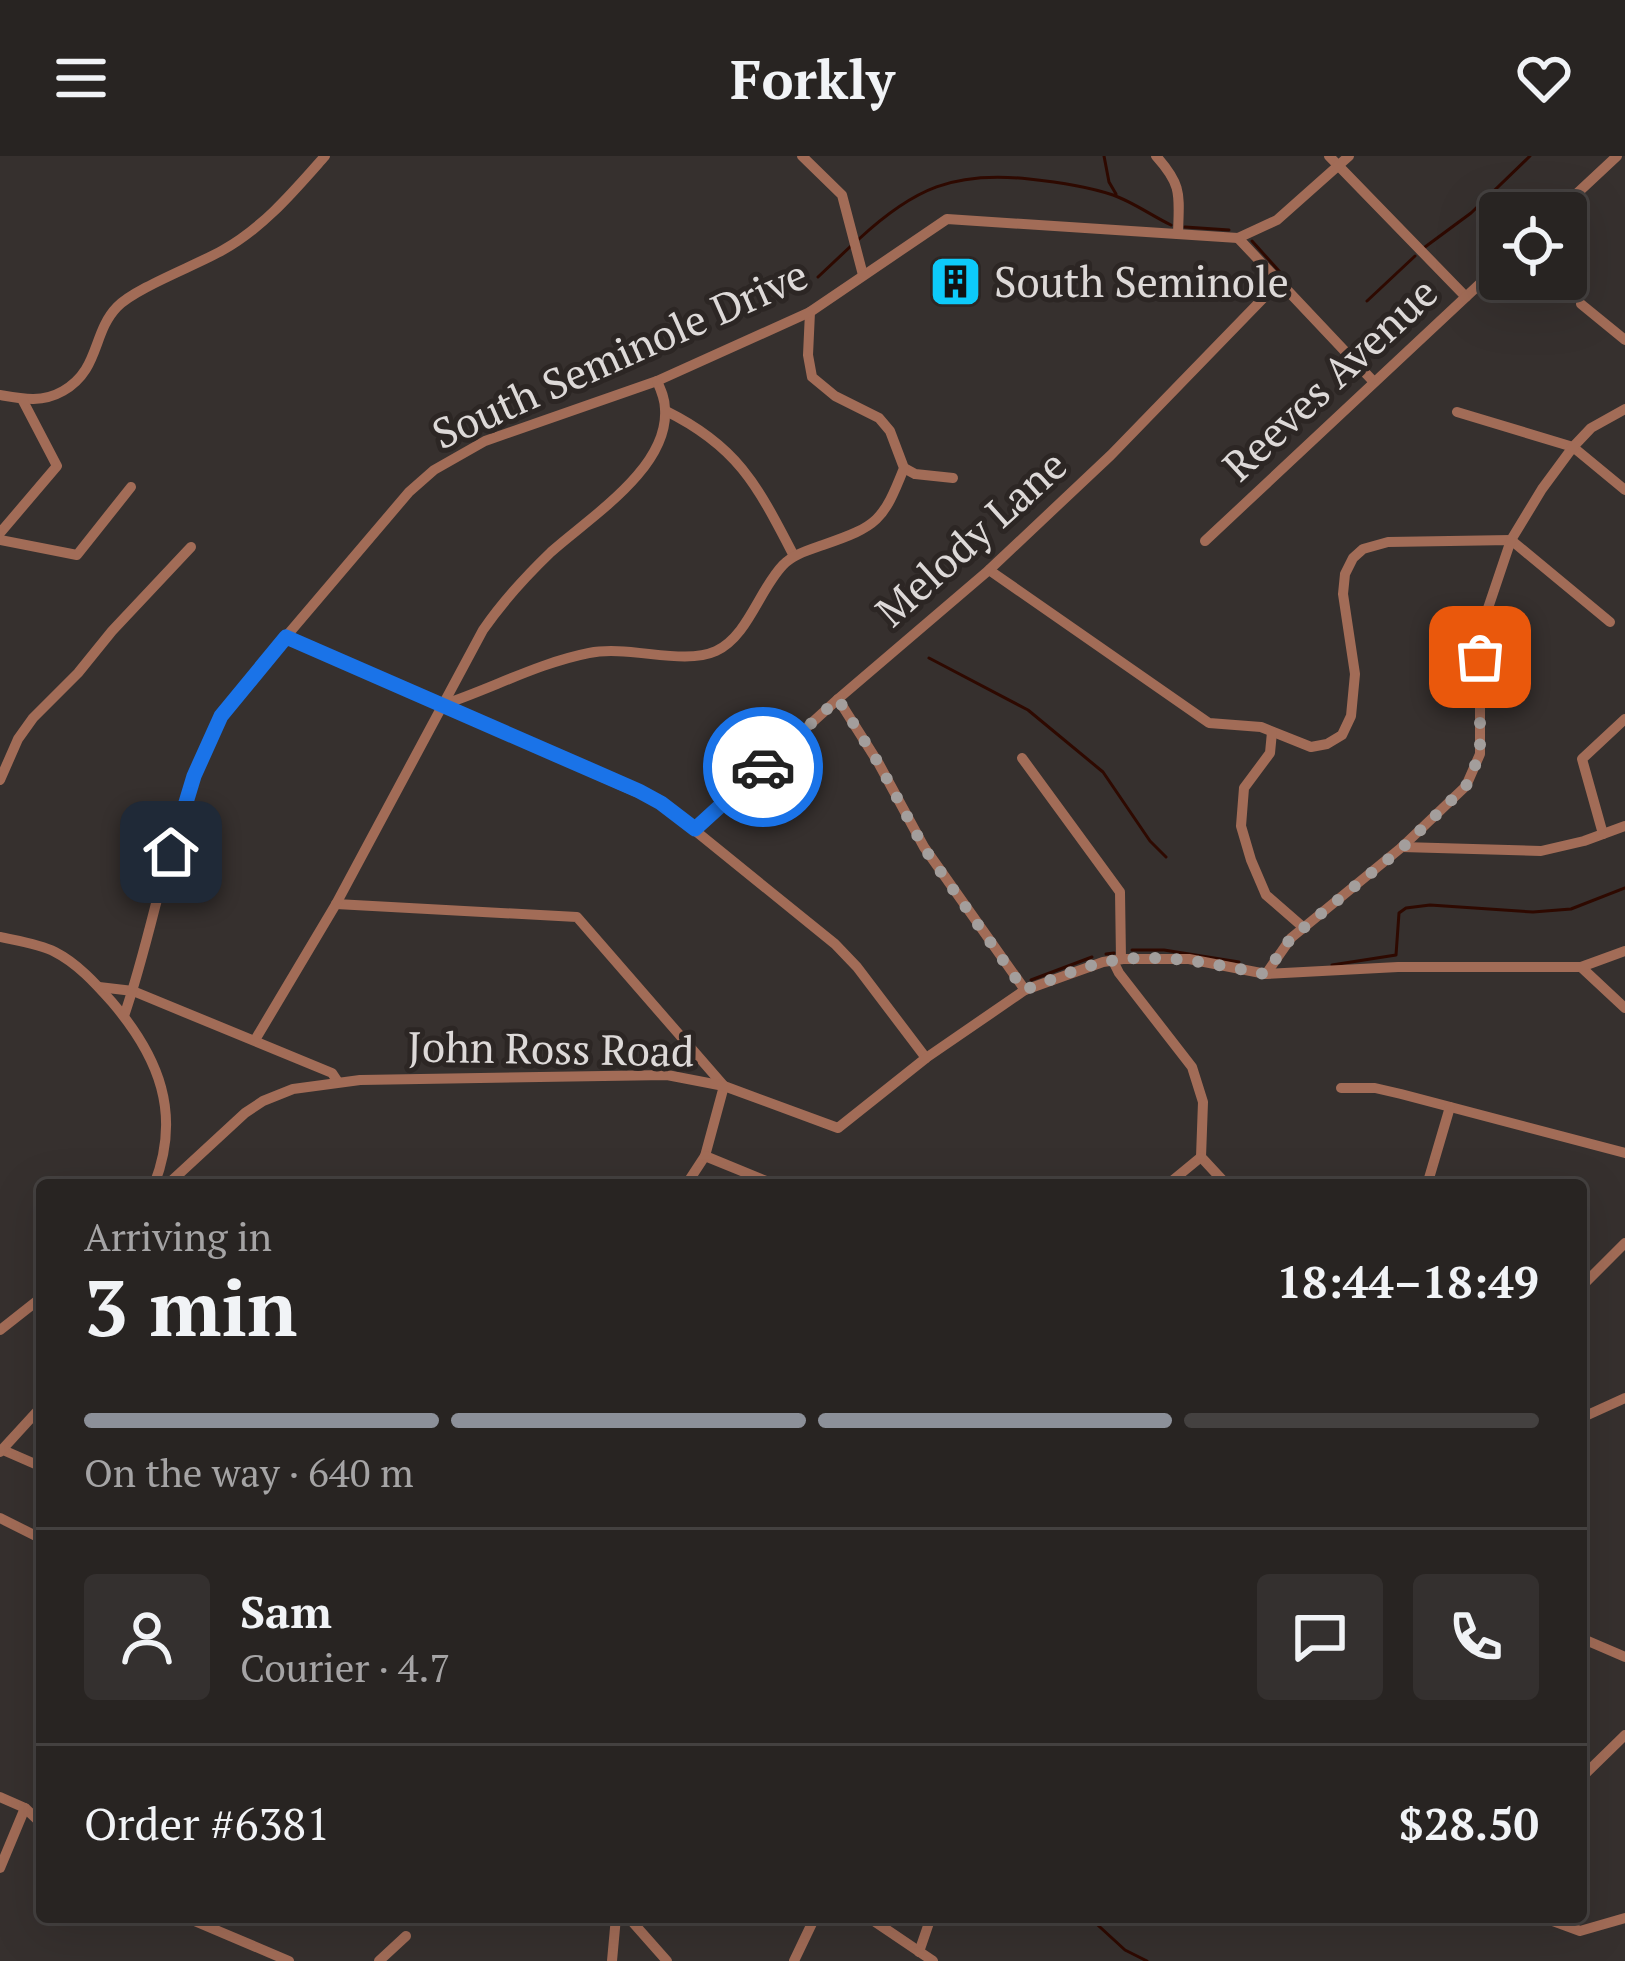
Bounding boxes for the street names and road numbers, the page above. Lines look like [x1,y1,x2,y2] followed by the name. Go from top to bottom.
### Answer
[423,245,816,461] street label: South Seminole Drive
[1210,264,1449,492] street label: Reeves Avenue
[863,437,1078,638] street label: Melody Lane
[407,1018,695,1078] street label: John Ross Road

